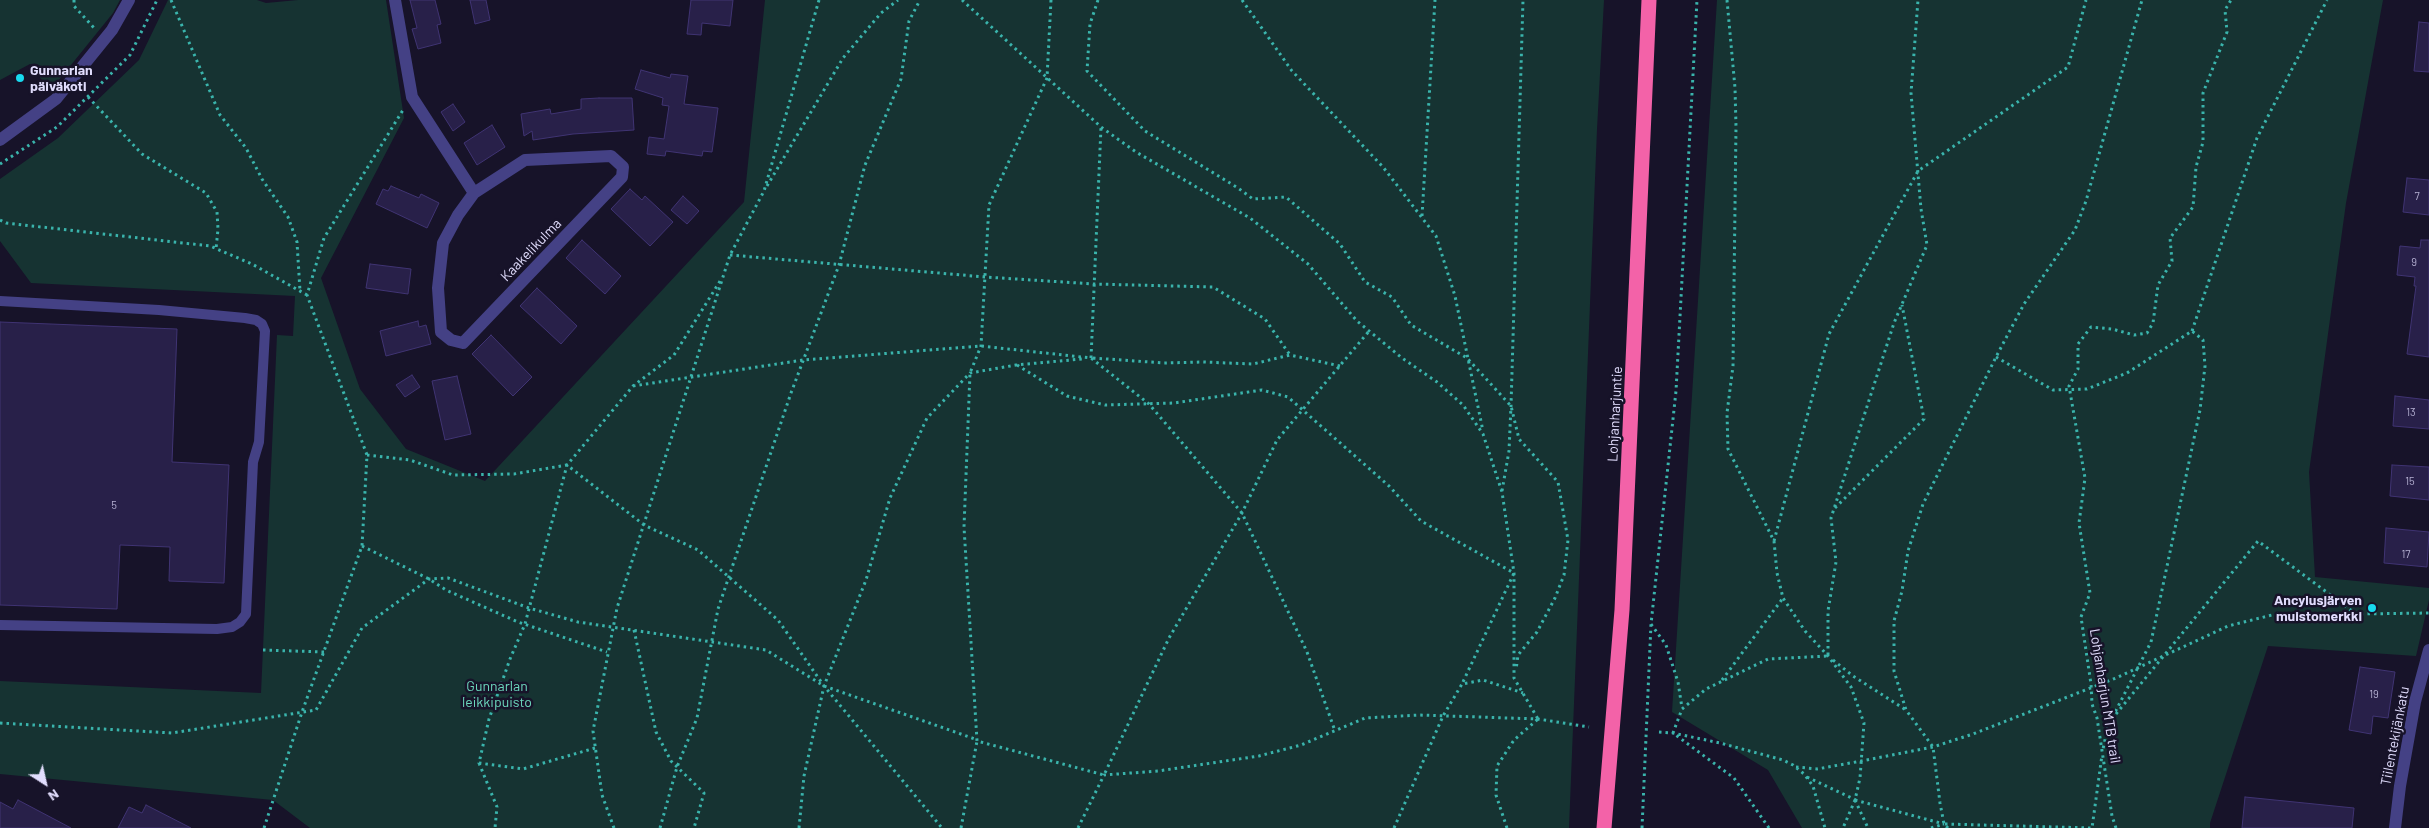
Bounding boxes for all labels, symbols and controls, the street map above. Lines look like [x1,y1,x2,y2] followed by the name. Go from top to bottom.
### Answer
[30,62,93,94] place label: Gunnarlan päiväkoti
[14,72,26,84] marker: Gunnarlan päiväkoti
[2414,189,2420,203] house number: 7
[497,215,565,285] street label: Kaakelikulma
[2411,255,2417,269] house number: 9
[1604,366,1626,462] street label: Lohjanharjuntie
[2406,405,2416,419] house number: 13
[2405,474,2415,488] house number: 15
[111,498,117,512] house number: 5
[2401,547,2411,561] house number: 17
[2274,592,2362,624] place label: Ancylusjärven muistomerkki
[2366,602,2378,614] marker: Ancylusjärven muistomerkki
[2086,628,2124,764] street label: Lohjanharjun MTB trail
[462,678,532,710] park label: Gunnarlan leikkipuisto
[2377,685,2413,787] street label: Tiilentekijänkatu
[2369,687,2379,701] house number: 19
[20,758,70,808] north arrow
[45,786,63,805] text: N

